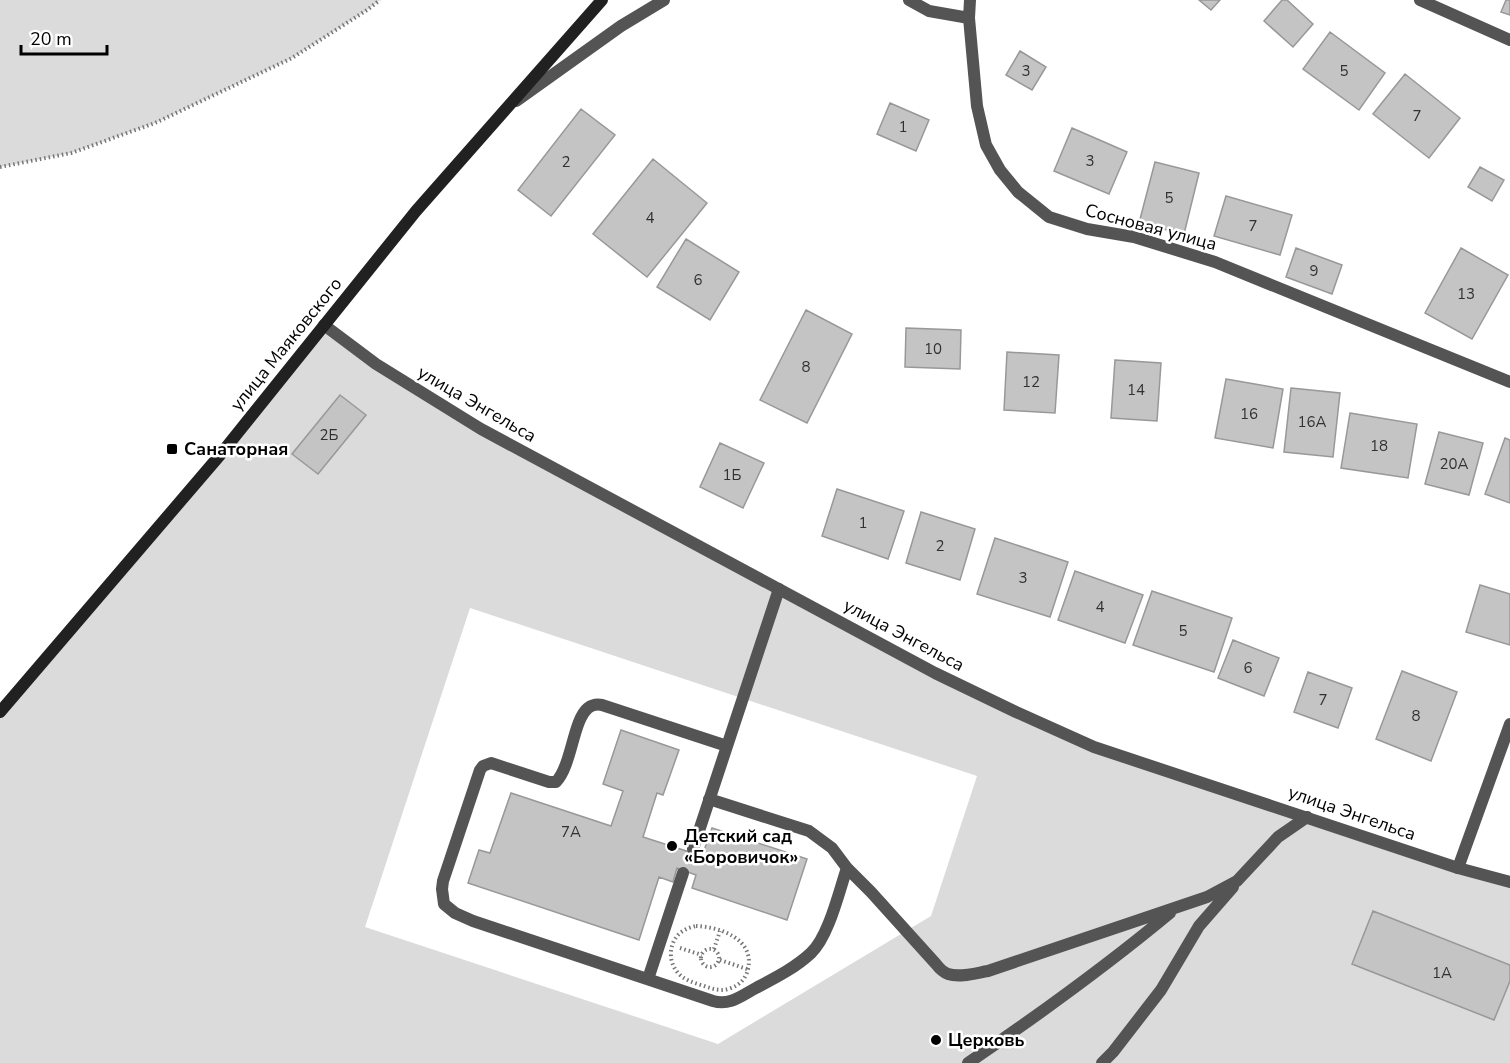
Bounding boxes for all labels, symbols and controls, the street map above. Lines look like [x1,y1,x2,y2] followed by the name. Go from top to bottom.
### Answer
[21,18,106,56] scale bar
[30,27,72,51] text: 20 m
[1021,61,1031,81] house number: 3
[1339,61,1349,81] house number: 5
[1412,106,1422,126] house number: 7
[898,117,908,137] house number: 1
[1085,151,1095,171] house number: 3
[561,152,571,172] house number: 2
[1164,188,1174,208] house number: 5
[1082,198,1220,256] street label: Сосновая улица
[645,208,655,228] house number: 4
[1248,216,1258,236] house number: 7
[1309,261,1319,281] house number: 9
[693,270,703,290] house number: 6
[225,272,347,416] street label: улица Маяковского
[1457,284,1475,304] house number: 13
[924,339,942,359] house number: 10
[801,357,811,377] house number: 8
[413,360,541,448] street label: улица Энгельса
[1022,372,1040,392] house number: 12
[1127,380,1145,400] house number: 14
[1240,404,1258,424] house number: 16
[1298,412,1327,432] house number: 16А
[320,425,339,445] house number: 2Б
[1370,436,1388,456] house number: 18
[184,437,288,461] place label: Санаторная
[165,442,179,456] marker: Санаторная
[1440,454,1469,474] house number: 20А
[723,465,742,485] house number: 1Б
[858,513,868,533] house number: 1
[935,536,945,556] house number: 2
[1018,568,1028,588] house number: 3
[840,593,968,677] street label: улица Энгельса
[1095,597,1105,617] house number: 4
[1178,621,1188,641] house number: 5
[1243,658,1253,678] house number: 6
[1318,690,1328,710] house number: 7
[1411,706,1421,726] house number: 8
[1285,780,1419,846] street label: улица Энгельса
[561,822,581,842] house number: 7А
[684,824,798,869] place label: Детский сад «Боровичок»
[665,839,679,853] marker: Детский сад «Боровичок»
[1432,963,1452,983] house number: 1А
[948,1028,1025,1052] place label: Церковь
[929,1033,943,1047] marker: Церковь

